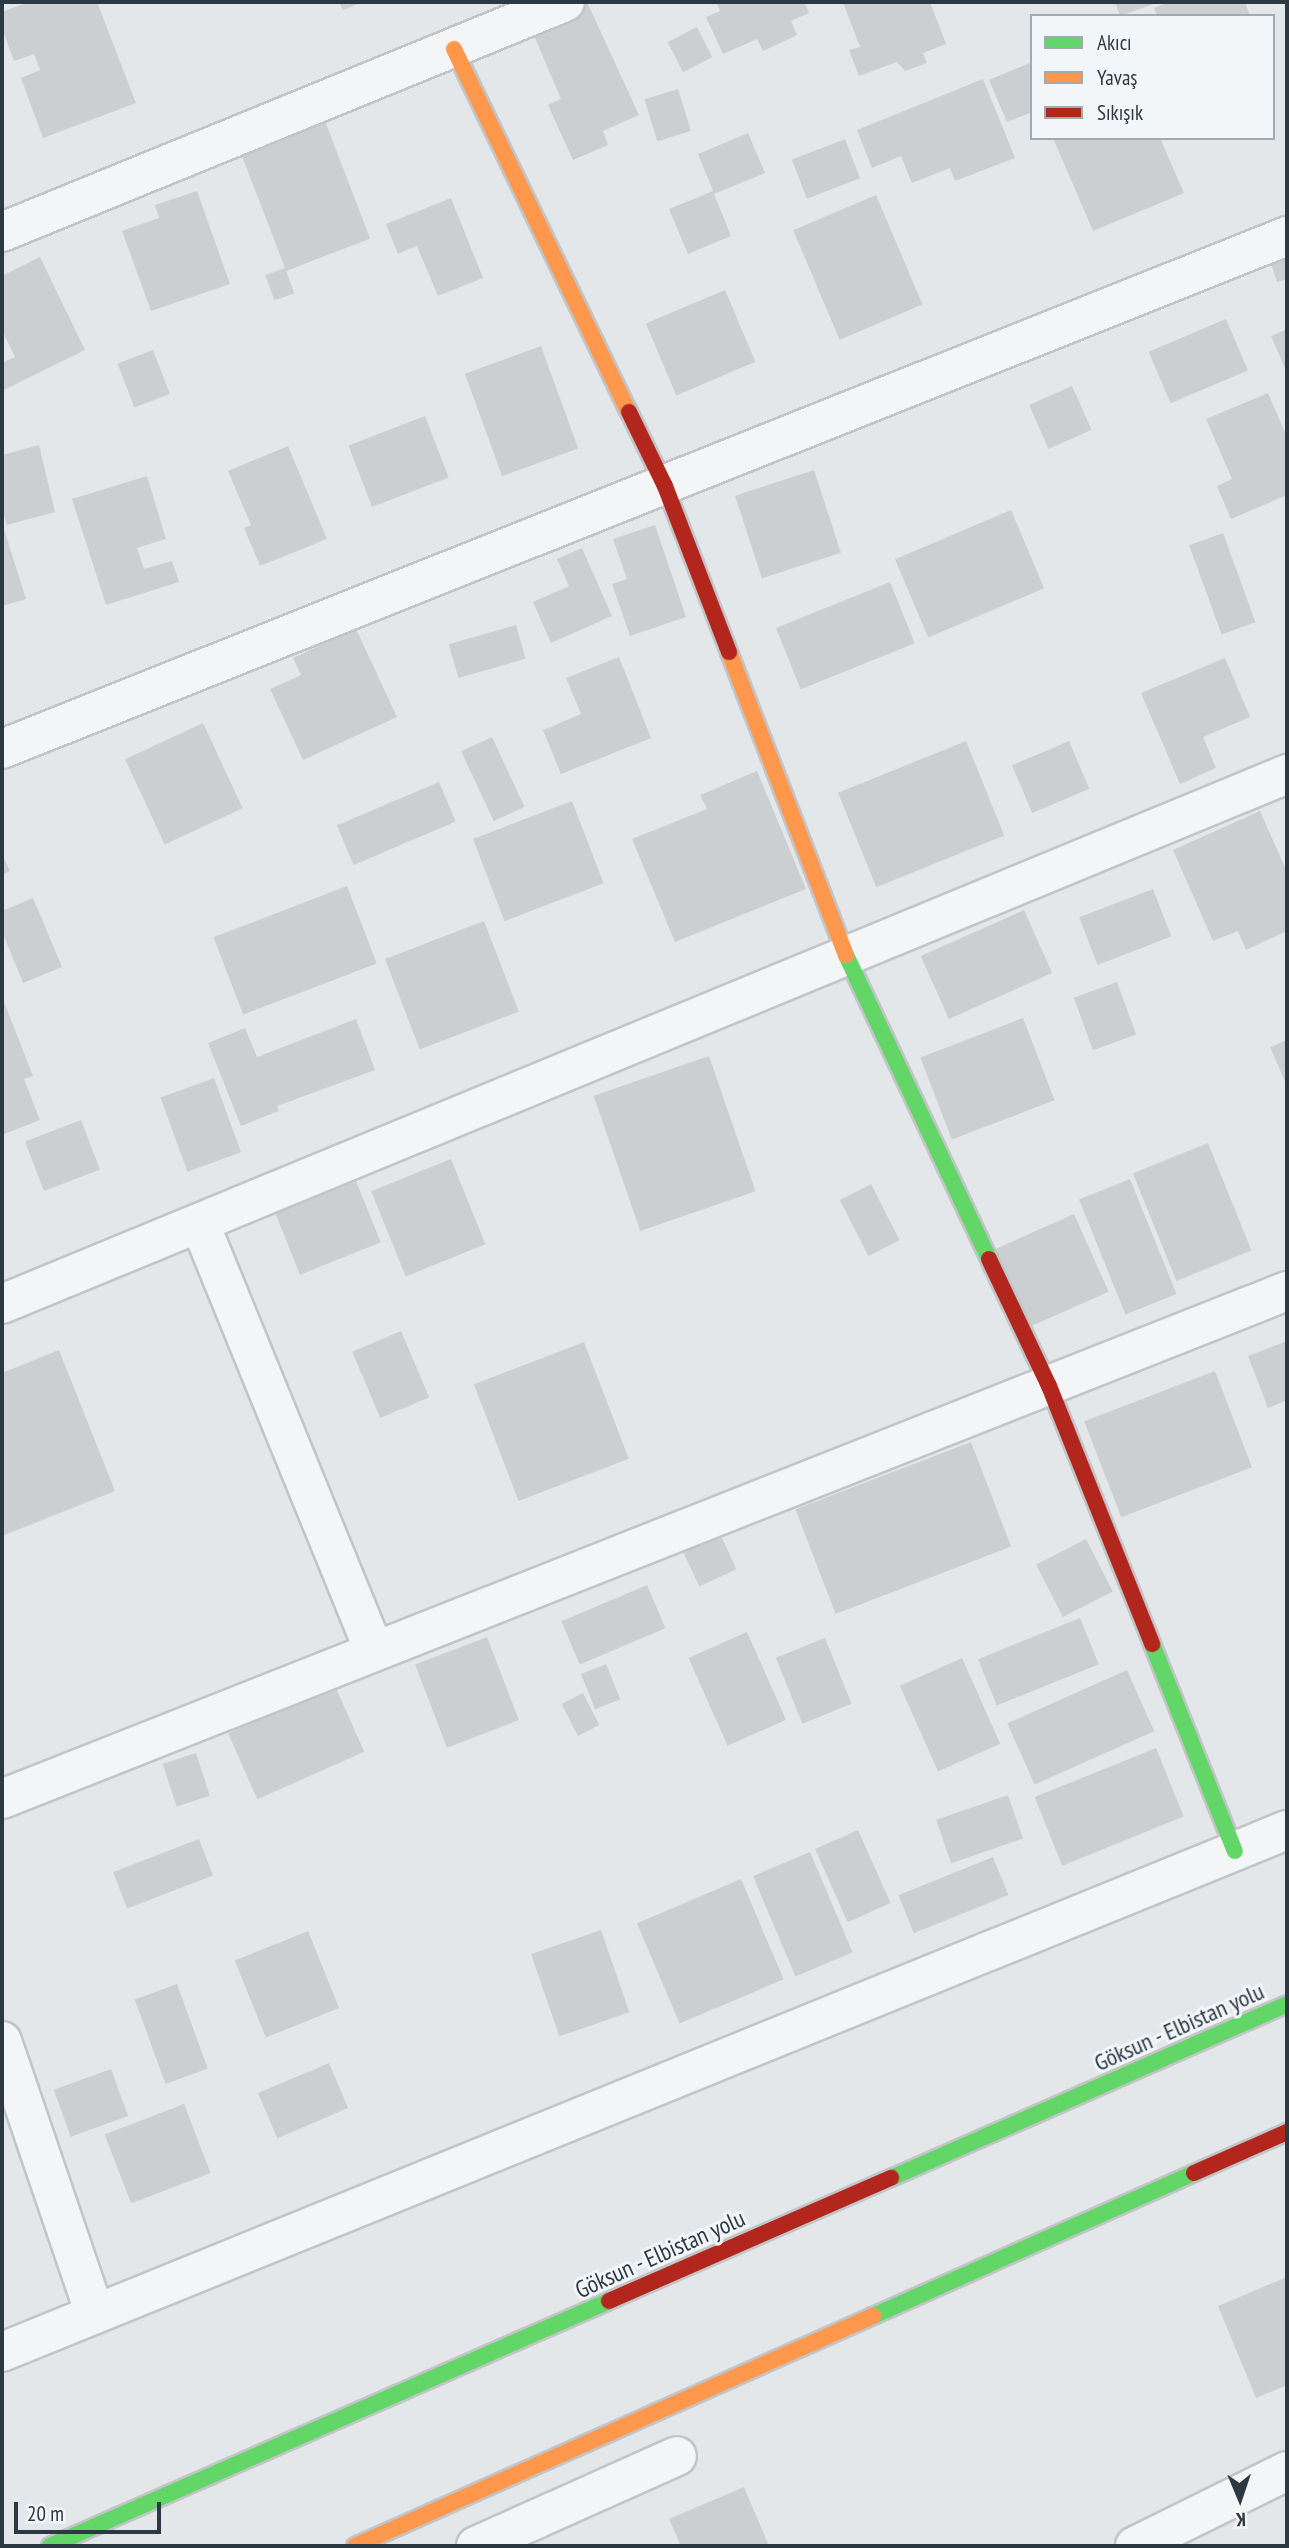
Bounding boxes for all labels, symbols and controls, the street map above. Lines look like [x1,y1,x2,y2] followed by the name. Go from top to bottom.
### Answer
[1030,14,1275,140] legend
[1097,29,1132,56] text: Akıcı
[1097,64,1137,91] text: Yavaş
[1097,99,1143,126] text: Sıkışık
[1089,1976,1269,2078] street label: Göksun - Elbistan yolu
[570,2203,750,2305] street label: Göksun - Elbistan yolu
[1205,2464,1275,2534] north arrow
[18,2488,164,2532] scale bar
[27,2500,64,2527] text: 20 m
[1235,2508,1246,2532] text: K

